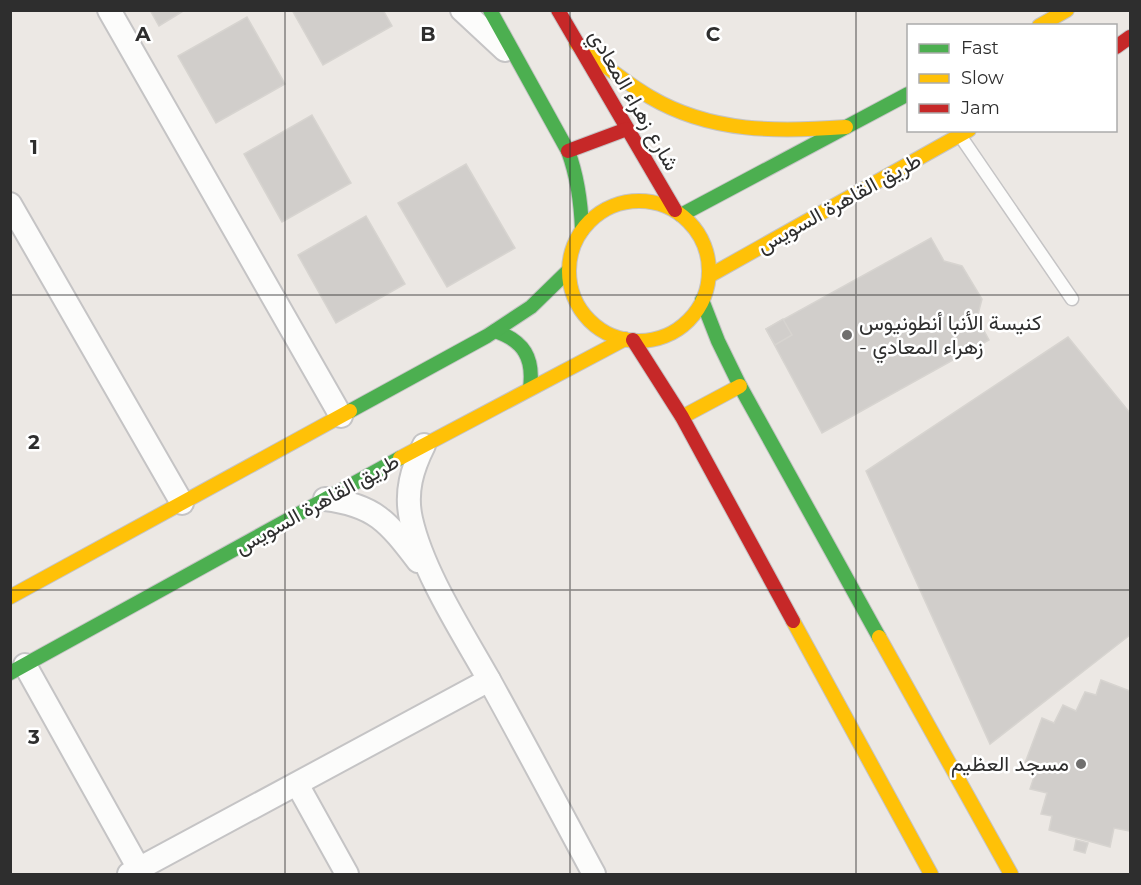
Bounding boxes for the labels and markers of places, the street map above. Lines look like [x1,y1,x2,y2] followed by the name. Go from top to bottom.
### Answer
[859,310,1041,364] place label: كنيسة الأنبا أنطونيوس - زهراء المعادي
[840,328,854,342] marker: كنيسة الأنبا أنطونيوس - زهراء المعادي
[951,751,1069,778] place label: مسجد العظيم
[1074,757,1088,771] marker: مسجد العظيم

